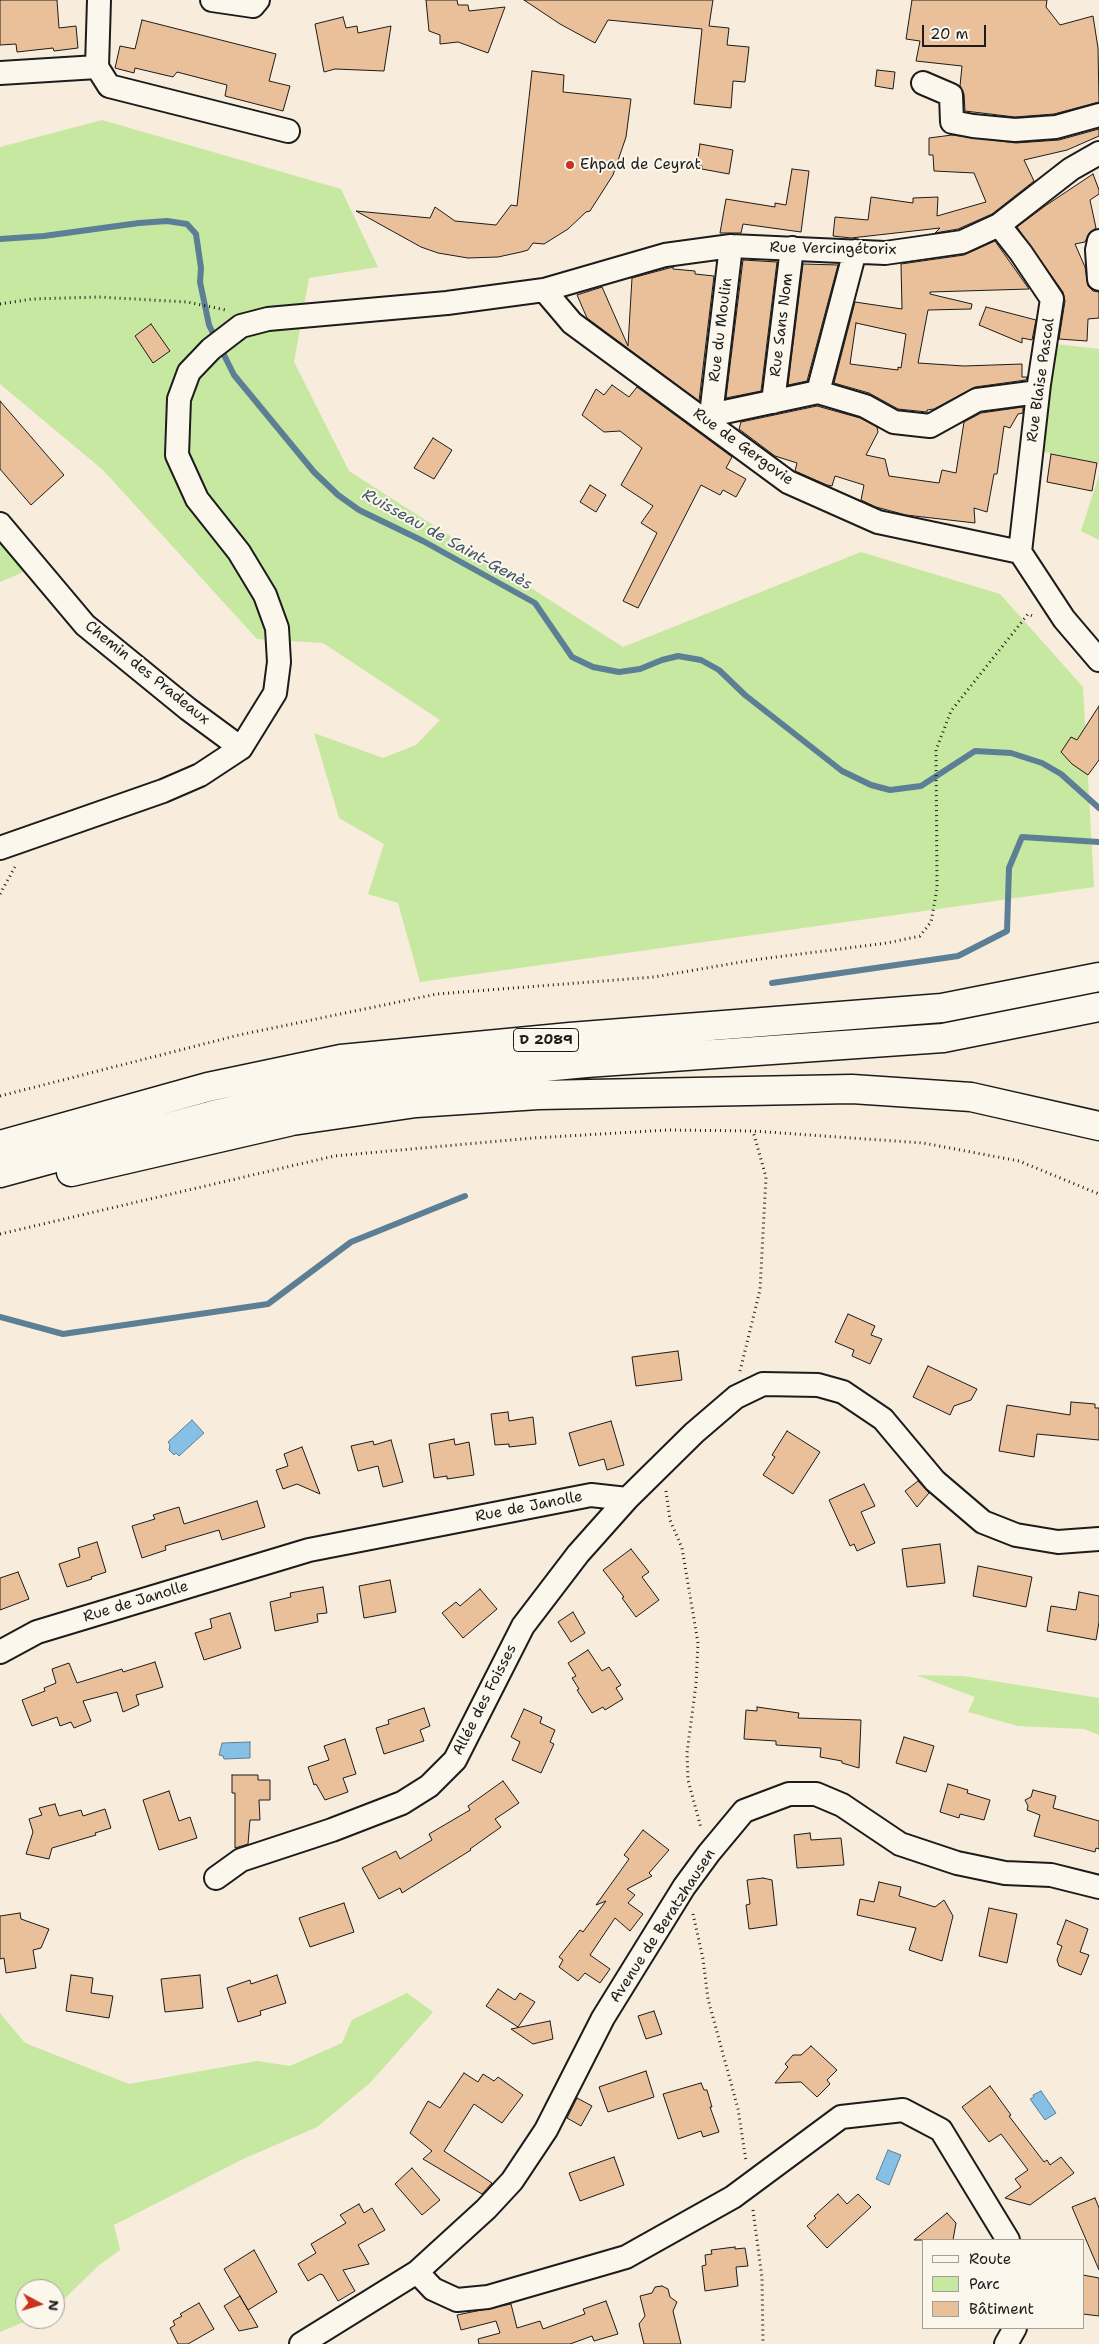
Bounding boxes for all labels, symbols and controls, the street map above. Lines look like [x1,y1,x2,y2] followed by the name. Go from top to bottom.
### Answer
[924,15,988,47] scale bar
[930,24,969,44] text: 20 m
[580,156,701,174] place label: Ehpad de Ceyrat
[564,159,576,171] marker: Ehpad de Ceyrat
[769,239,897,259] street label: Rue Vercingétorix
[767,272,797,378] street label: Rue Sans Nom
[706,277,736,383] street label: Rue du Moulin
[1023,317,1059,443] street label: Rue Blaise Pascal
[689,405,797,489] street label: Rue de Gergovie
[359,485,535,595] water label: Ruisseau de Saint-Genès
[81,617,213,729] street label: Chemin des Pradeaux
[514,1028,578,1052] road number: D 2089
[474,1488,584,1526] street label: Rue de Janolle
[81,1577,191,1627] street label: Rue de Janolle
[449,1641,521,1759] street label: Allée des Foisses
[606,1846,720,2006] street label: Avenue de Beratzhausen
[922,2239,1084,2329] legend
[969,2249,1011,2269] text: Route
[969,2274,1000,2294] text: Parc
[15,2279,65,2329] north arrow
[44,2299,63,2312] text: N
[969,2299,1034,2319] text: Bâtiment

